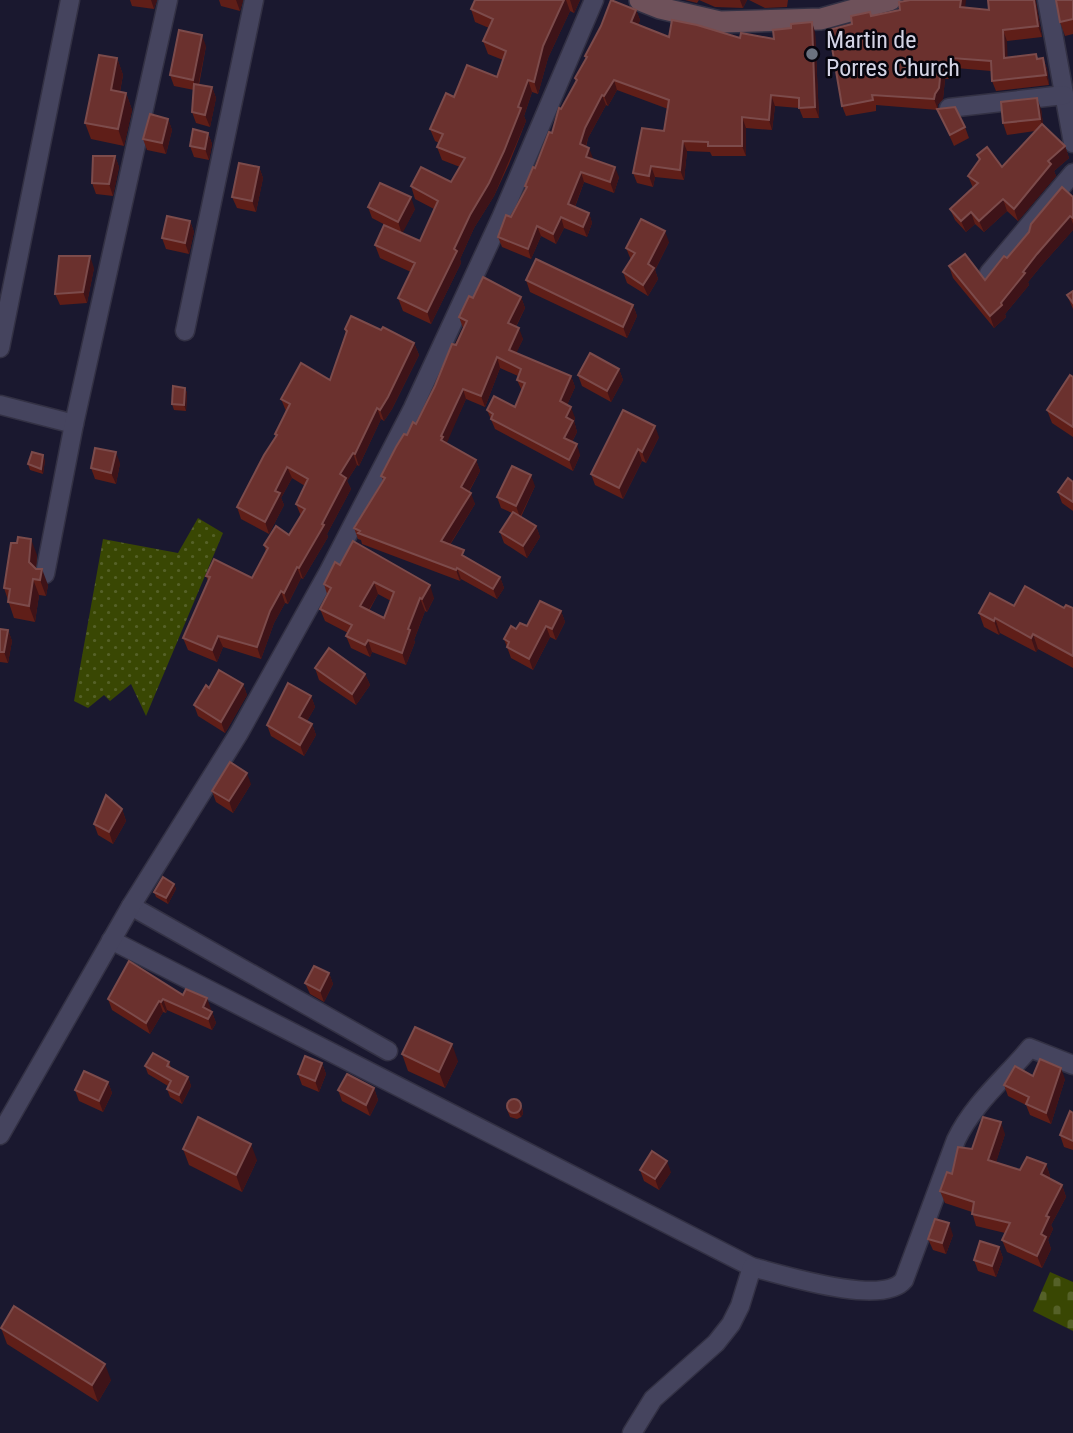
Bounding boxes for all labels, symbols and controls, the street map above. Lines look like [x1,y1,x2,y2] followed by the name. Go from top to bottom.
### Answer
[826,26,960,82] place label: Martin de Porres Church
[804,46,820,62] marker: Martin de Porres Church

